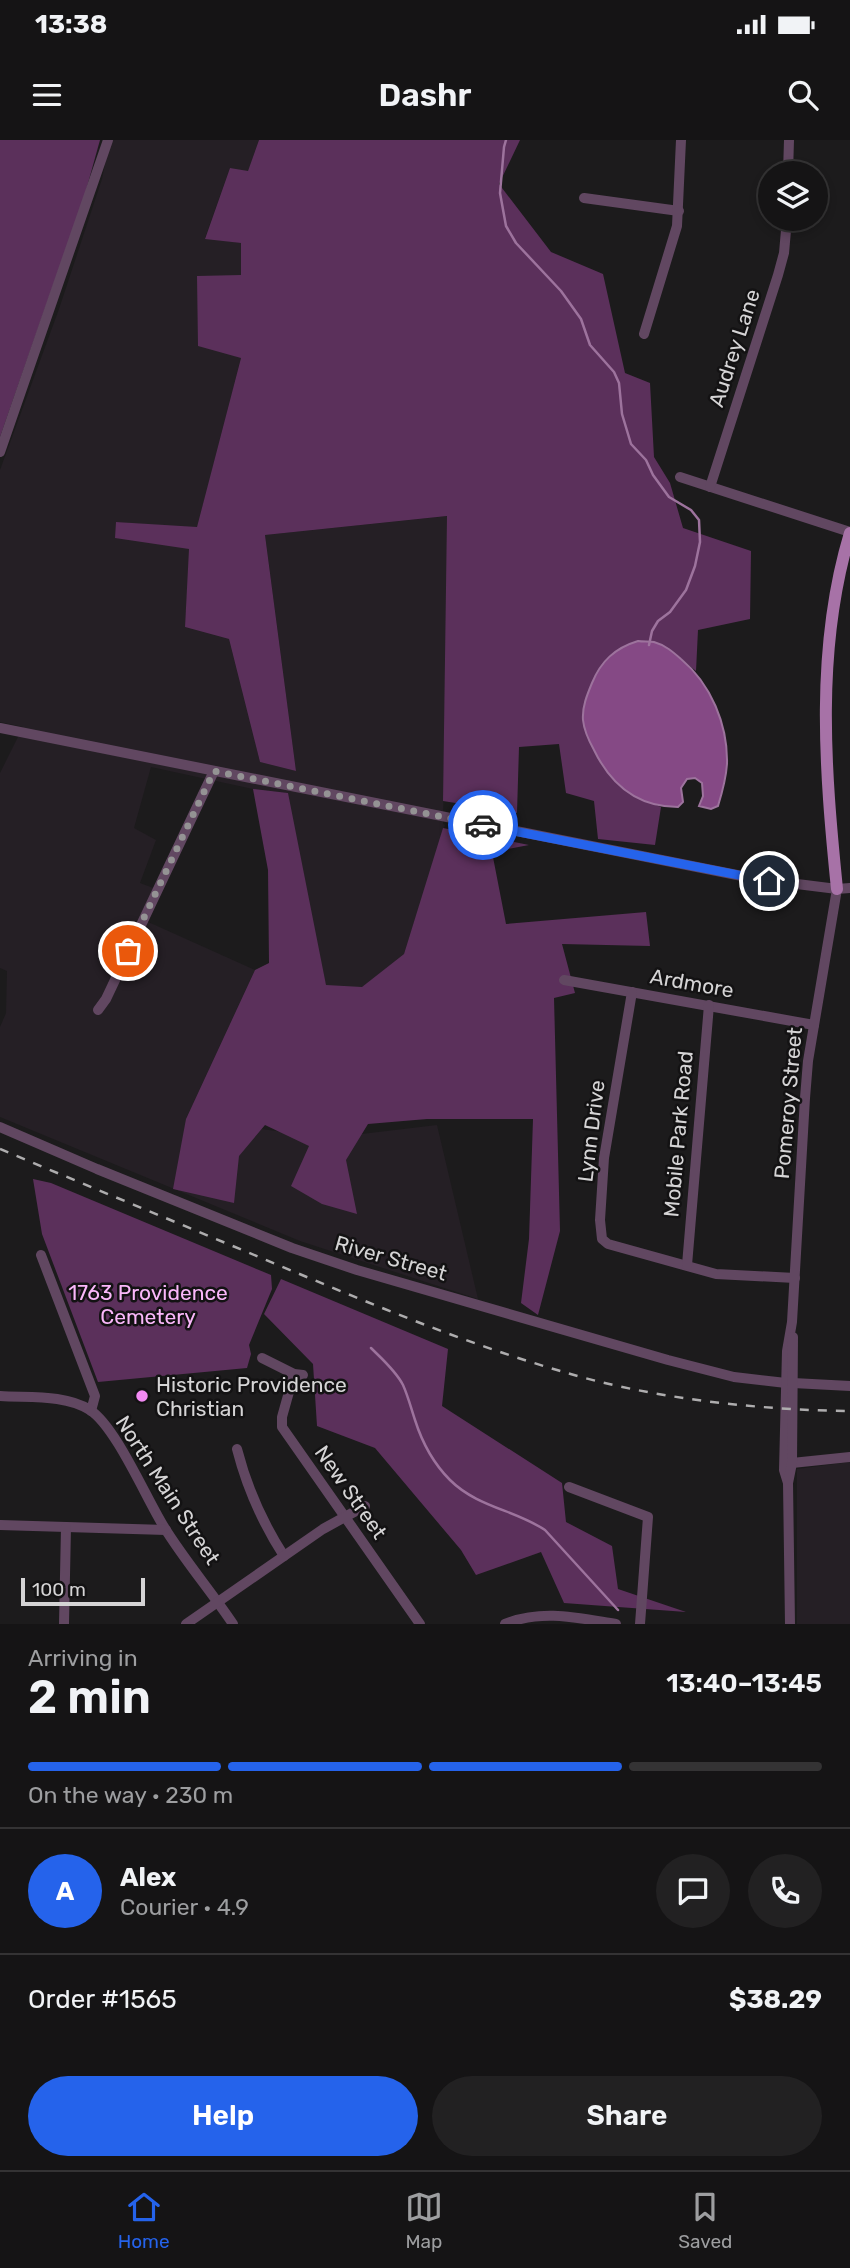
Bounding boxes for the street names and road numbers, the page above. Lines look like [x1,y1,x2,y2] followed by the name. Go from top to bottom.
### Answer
[703,286,765,410] street label: Audrey Lane
[648,963,736,1003] street label: Ardmore
[769,1026,807,1180] street label: Pomeroy Street
[658,1050,698,1218] street label: Mobile Park Road
[572,1079,610,1183] street label: Lynn Drive
[332,1230,450,1286] street label: River Street
[110,1411,226,1569] street label: North Main Street
[310,1440,392,1544] street label: New Street

